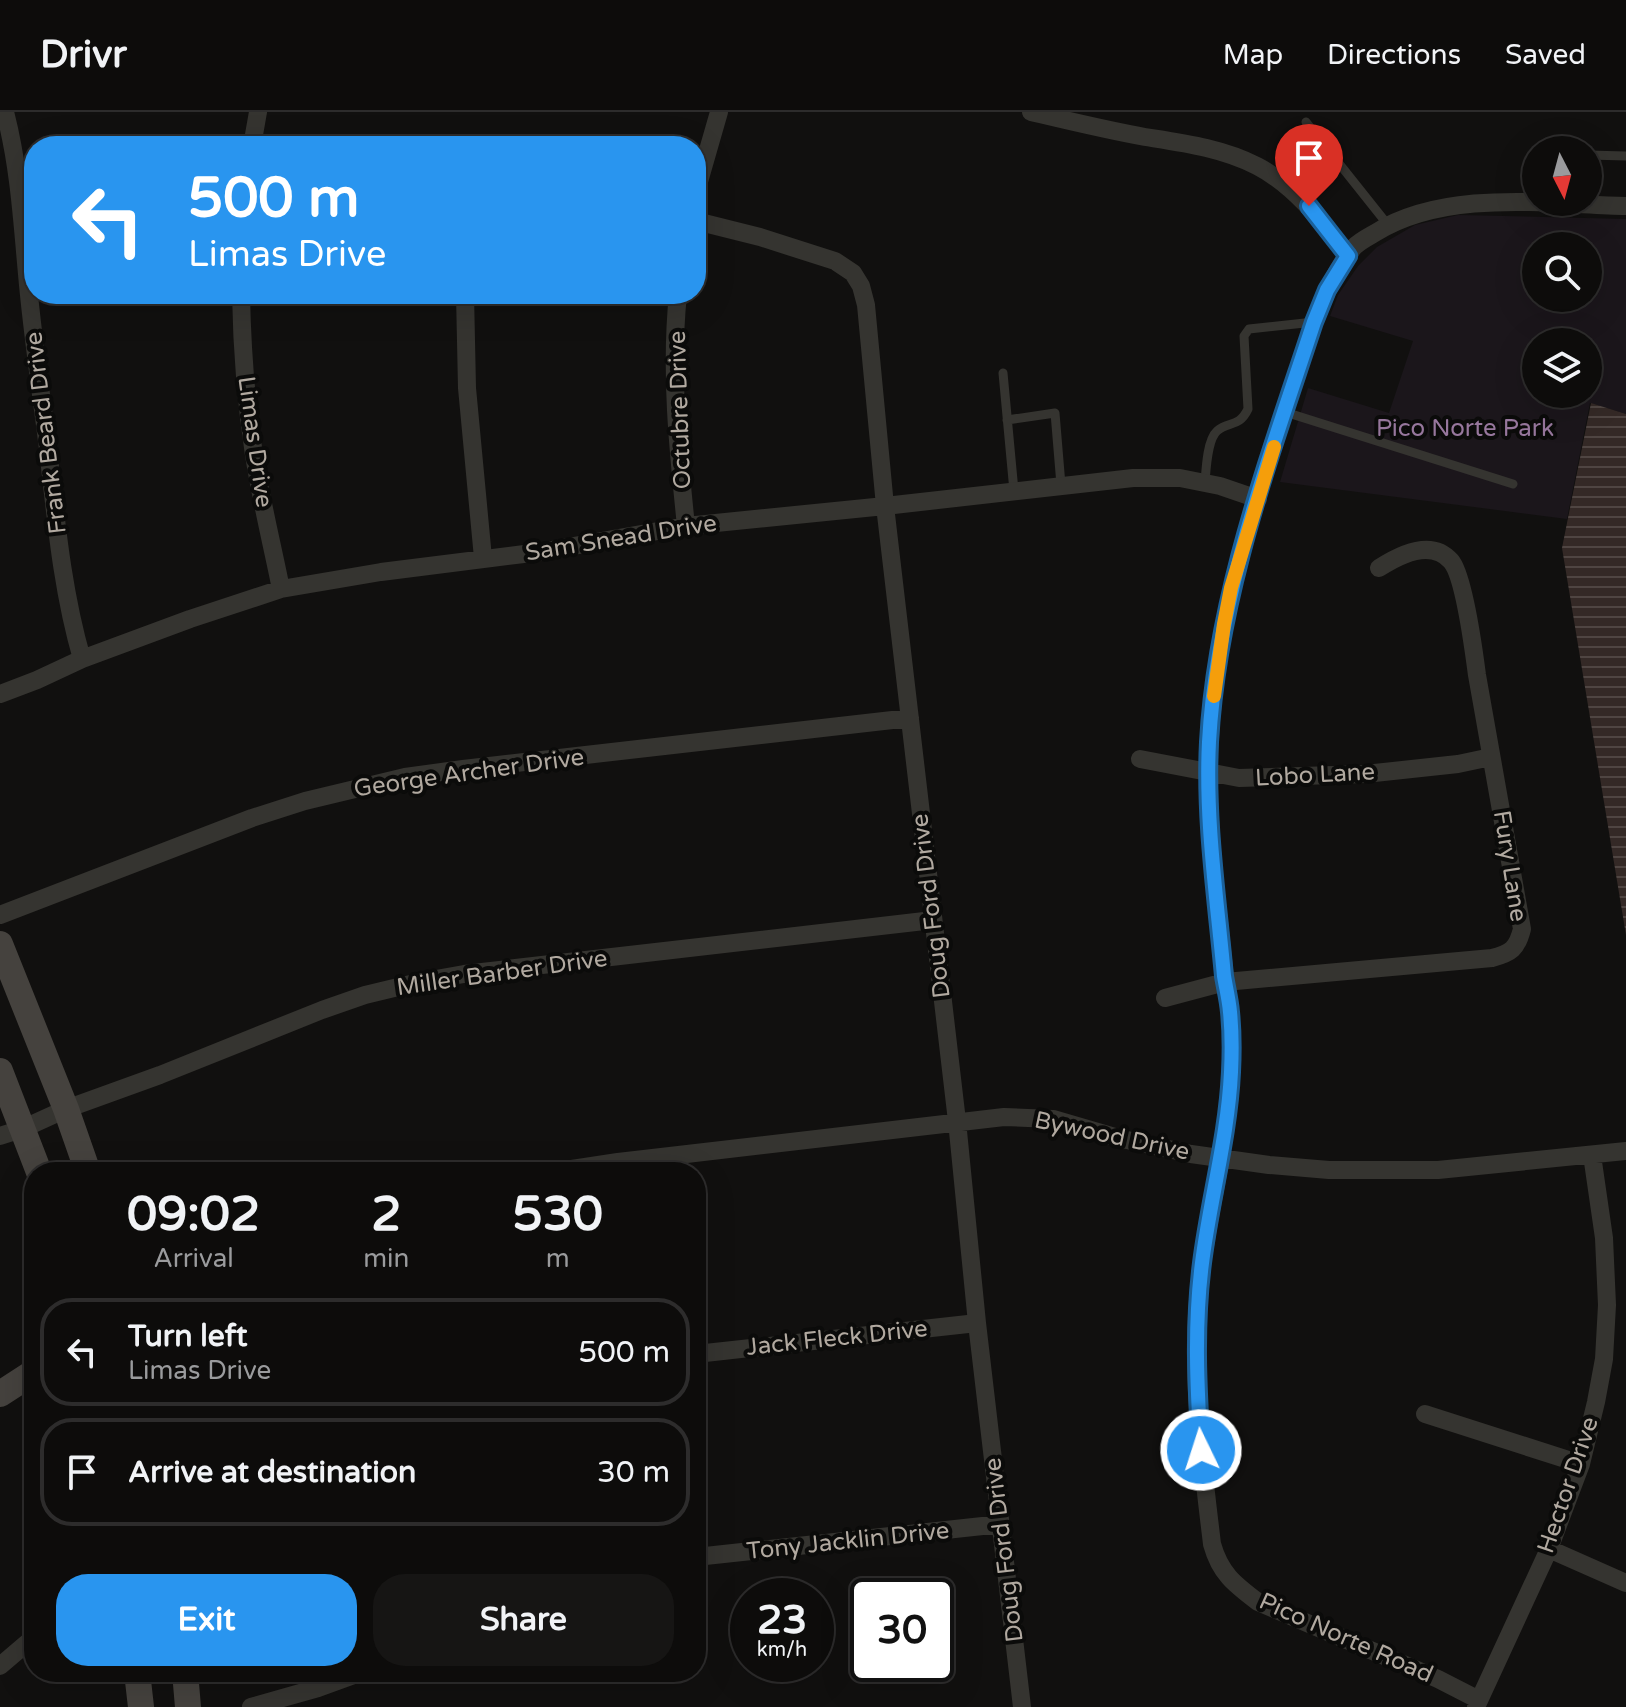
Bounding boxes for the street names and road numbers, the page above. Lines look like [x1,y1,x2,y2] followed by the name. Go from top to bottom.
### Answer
[19,330,73,536] street label: Frank Beard Drive
[663,330,697,490] street label: Octubre Drive
[231,375,279,509] street label: Limas Drive
[523,509,719,567] street label: Sam Snead Drive
[352,742,586,804] street label: George Archer Drive
[1254,757,1376,793] street label: Lobo Lane
[1487,808,1533,924] street label: Fury Lane
[905,812,957,1000] street label: Doug Ford Drive
[395,944,609,1002] street label: Miller Barber Drive
[1032,1105,1192,1167] street label: Bywood Drive
[745,1314,929,1362] street label: Jack Fleck Drive
[1531,1413,1605,1557] street label: Hector Drive
[978,1456,1030,1644] street label: Doug Ford Drive
[745,1516,951,1566] street label: Tony Jacklin Drive
[1255,1587,1437,1689] street label: Pico Norte Road

